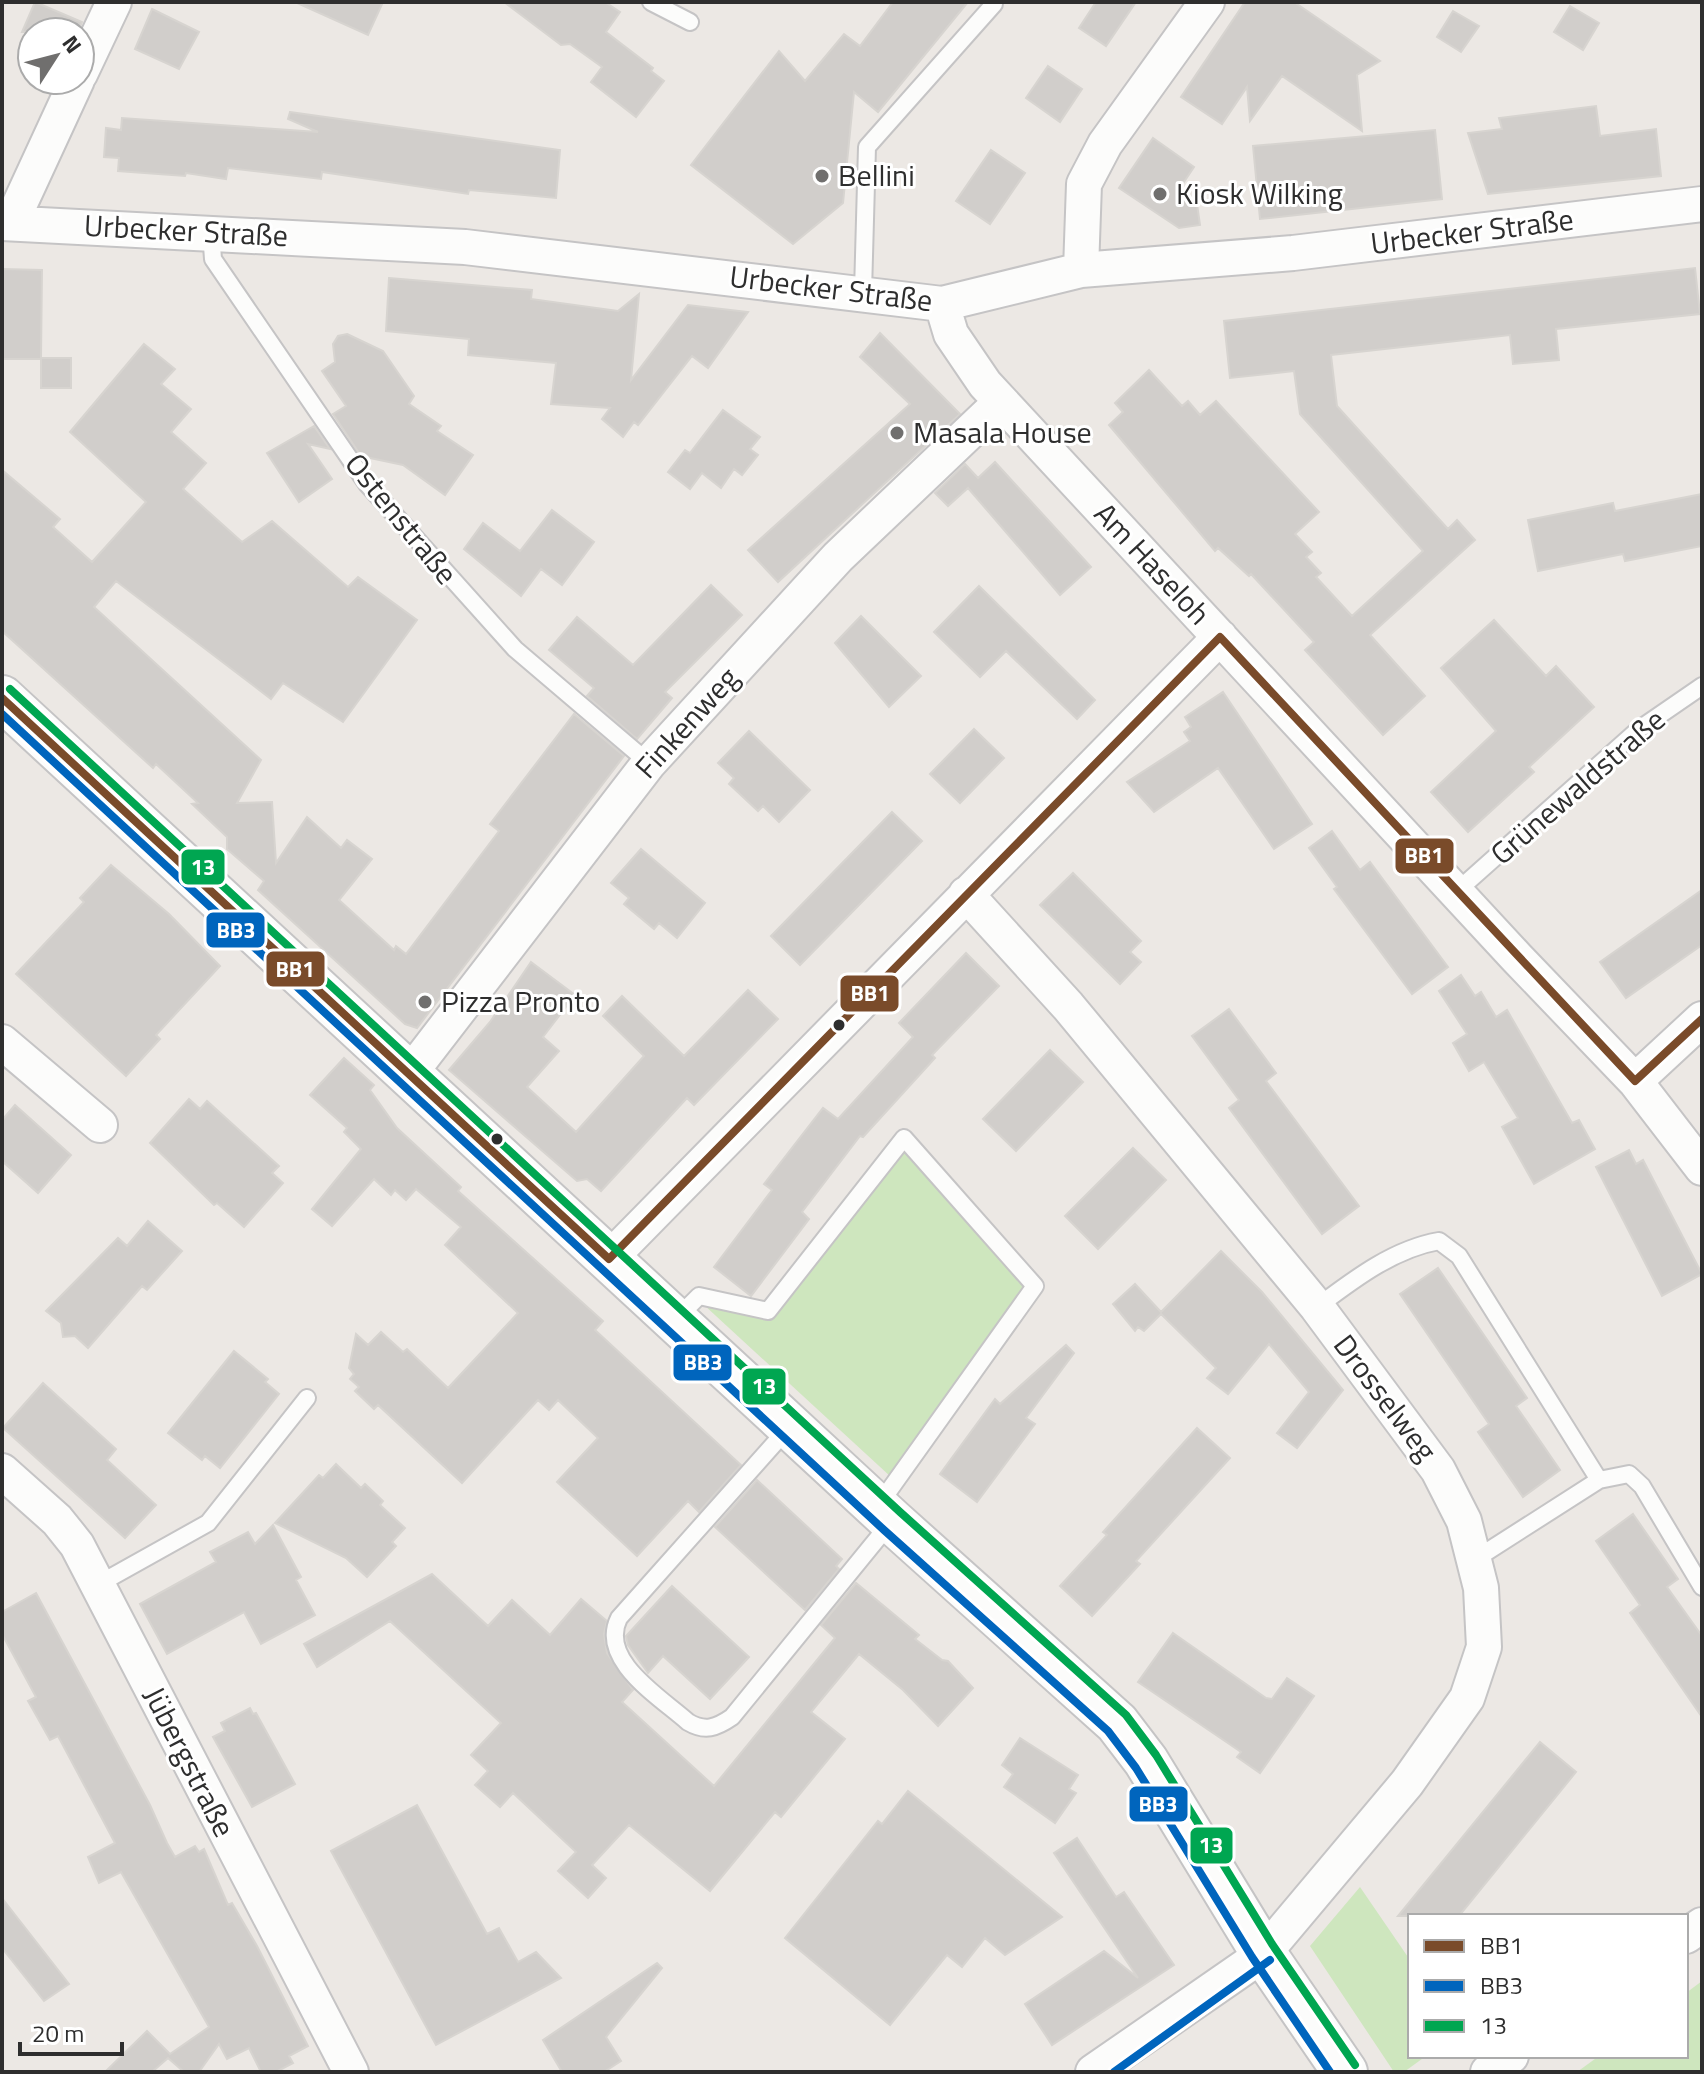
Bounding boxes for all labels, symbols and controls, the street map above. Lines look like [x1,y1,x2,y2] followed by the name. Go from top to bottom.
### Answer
[16,16,96,96] north arrow
[54,28,90,60] text: N
[838,152,915,198] place label: Bellini
[813,167,831,185] marker: Bellini
[1176,170,1343,216] place label: Kiosk Wilking
[1151,185,1169,203] marker: Kiosk Wilking
[1368,196,1576,266] street label: Urbecker Straße
[83,202,289,258] street label: Urbecker Straße
[727,253,935,323] street label: Urbecker Straße
[913,409,1092,455] place label: Masala House
[888,424,906,442] marker: Masala House
[334,443,469,594] street label: Ostenstraße
[1084,492,1222,635] street label: Am Haseloh
[623,656,749,789] street label: Finkenweg
[1480,697,1675,875] street label: Grünewaldstraße
[1394,837,1455,875] line badge: BB1
[1404,838,1444,872] text: BB1
[180,848,226,886] line badge: 13
[191,850,215,884] text: 13
[205,911,266,949] line badge: BB3
[216,913,256,947] text: BB3
[265,950,326,988] line badge: BB1
[275,952,315,986] text: BB1
[839,974,900,1013] line badge: BB1
[850,976,890,1010] text: BB1
[441,978,600,1024] place label: Pizza Pronto
[416,993,434,1011] marker: Pizza Pronto
[831,1017,847,1033] unlabelled marker
[489,1131,505,1147] unlabelled marker
[1323,1324,1449,1471] street label: Drosselweg
[672,1343,733,1382] line badge: BB3
[683,1345,723,1379] text: BB3
[741,1367,787,1406] line badge: 13
[752,1369,776,1403] text: 13
[132,1678,247,1845] street label: Jübergstraße
[1128,1785,1189,1823] line badge: BB3
[1138,1787,1178,1821] text: BB3
[1189,1826,1234,1865] line badge: 13
[1199,1828,1223,1862] text: 13
[1408,1914,1688,2058] legend
[1480,1927,1523,1963] text: BB1
[1480,1967,1523,2003] text: BB3
[20,2006,122,2056] scale bar
[1480,2007,1507,2043] text: 13
[32,2015,84,2051] text: 20 m

